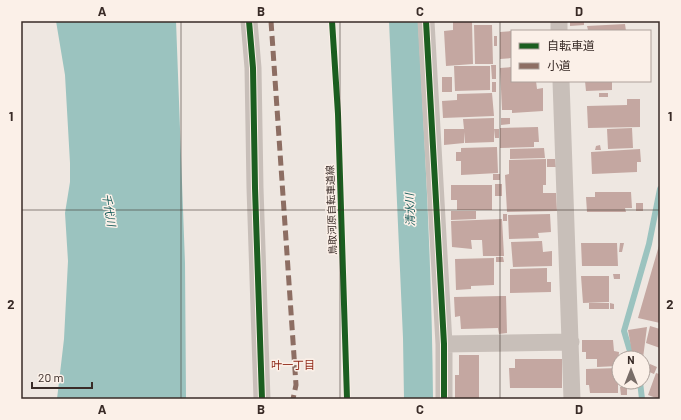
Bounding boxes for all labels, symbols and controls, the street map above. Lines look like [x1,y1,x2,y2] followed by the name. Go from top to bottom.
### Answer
[98,3,107,19] text: A
[257,3,265,19] text: B
[416,3,424,19] text: C
[575,3,583,19] text: D
[511,30,651,82] legend
[547,38,595,52] text: 自転車道
[547,58,571,72] text: 小道
[9,108,13,124] text: 1
[668,108,672,124] text: 1
[323,165,339,255] street label: 鳥取河原自転車道線
[402,192,417,227] water label: 清水川
[100,193,119,228] water label: 千代川
[7,296,15,312] text: 2
[666,296,674,312] text: 2
[611,350,651,390] north arrow
[627,353,635,366] text: N
[271,358,315,371] district label: 叶一丁目
[32,364,92,390] scale bar
[38,370,64,384] text: 20 m
[98,401,107,417] text: A
[257,401,265,417] text: B
[416,401,424,417] text: C
[575,401,583,417] text: D

